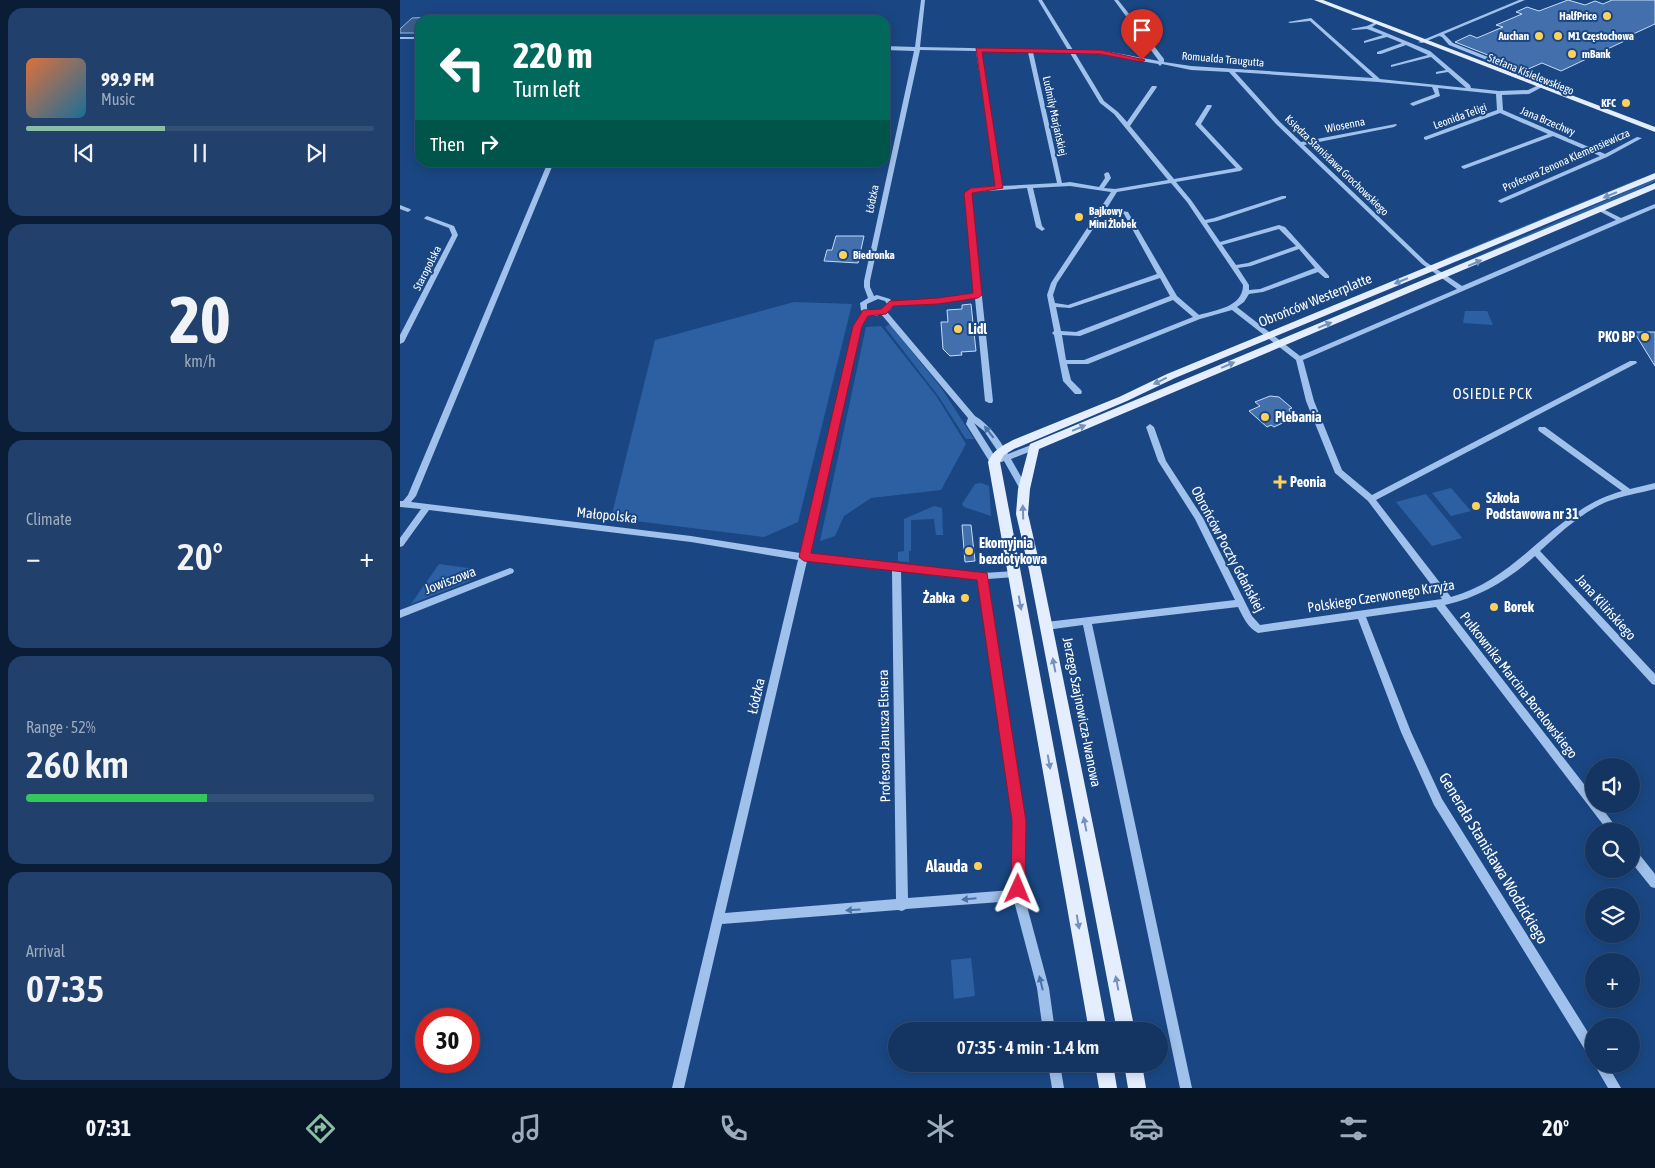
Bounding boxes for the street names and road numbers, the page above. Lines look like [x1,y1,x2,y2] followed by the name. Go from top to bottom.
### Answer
[1181,49,1265,69] street label: Romualda Traugutta
[1486,51,1576,97] street label: Stefana Kisielewskiego
[1041,75,1069,157] street label: Ludmiły Marjańskiej
[1432,101,1488,131] street label: Leonida Teligi
[1519,104,1578,138] street label: Jana Brzechwy
[1283,112,1391,218] street label: Księdza Stanisława Grochowskiego
[1324,115,1366,135] street label: Wiosenna
[1501,126,1631,194] street label: Profesora Zenona Klemensiewicza
[863,184,881,214] street label: Łódzka
[411,244,443,292] street label: Staropolska
[1256,270,1374,330] street label: Obrońców Westerplatte
[1188,483,1268,615] street label: Obrońców Poczty Gdańskiej
[576,504,638,526] street label: Małopolska
[422,563,478,597] street label: Jowiszowa
[1572,571,1640,643] street label: Jana Kilińskiego
[1306,576,1456,616] street label: Polskiego Czerwonego Krzyża
[1457,609,1581,761] street label: Pułkownika Marcina Borelowskiego
[1060,636,1104,788] street label: Jerzego Szajnowicza-Iwanowa
[875,670,893,802] street label: Profesora Janusza Elsnera
[744,676,768,716] street label: Łódzka
[1435,769,1552,947] street label: Generała Stanisława Wodzickiego

